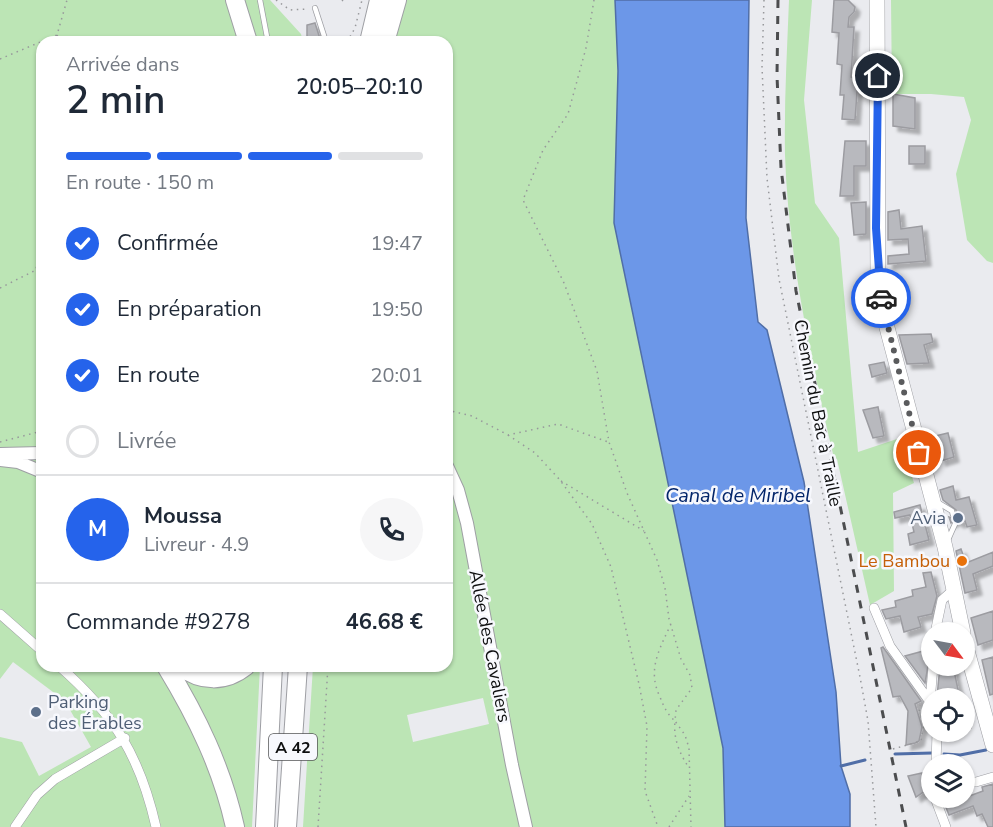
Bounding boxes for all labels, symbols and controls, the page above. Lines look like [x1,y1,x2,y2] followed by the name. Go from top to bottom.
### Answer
[852,50,903,101] pin
[66,51,179,78] text: Arrivée dans
[861,59,894,92] icon: home
[296,72,423,102] text: 20:05–20:10
[66,74,165,127] text: 2 min
[66,169,214,196] text: En route · 150 m
[66,227,99,260] icon: check
[117,228,218,258] text: Confirmée
[370,230,423,257] text: 19:47
[851,268,911,328] courier
[865,282,898,315] icon: car
[66,293,99,326] icon: check
[117,294,262,324] text: En préparation
[370,296,423,323] text: 19:50
[788,317,848,509] street label: Chemin du Bac à Traille
[66,359,99,392] icon: check
[117,360,200,390] text: En route
[370,362,423,389] text: 20:01
[117,426,177,456] text: Livrée
[893,427,944,478] pin
[902,436,935,469] icon: bag
[665,482,811,509] water label: Canal de Miribel
[360,498,423,561] button: phone
[144,501,222,531] text: Moussa
[910,506,946,530] place label: Avia
[951,511,965,525] marker: Avia
[88,514,107,544] text: M
[144,531,249,558] text: Livreur · 4.9
[858,549,950,573] place label: Le Bambou
[955,554,969,568] marker: Le Bambou
[463,568,517,724] street label: Allée des Cavaliers
[66,607,250,637] text: Commande #9278
[346,607,423,637] text: 46.68 €
[921,622,975,676] north arrow
[921,622,975,808] map controls
[921,688,975,742] button: locate
[48,690,142,735] place label: Parking des Érables
[29,705,43,719] marker: Parking des Érables
[269,734,317,760] road number: A 42
[921,754,975,808] button: layers

